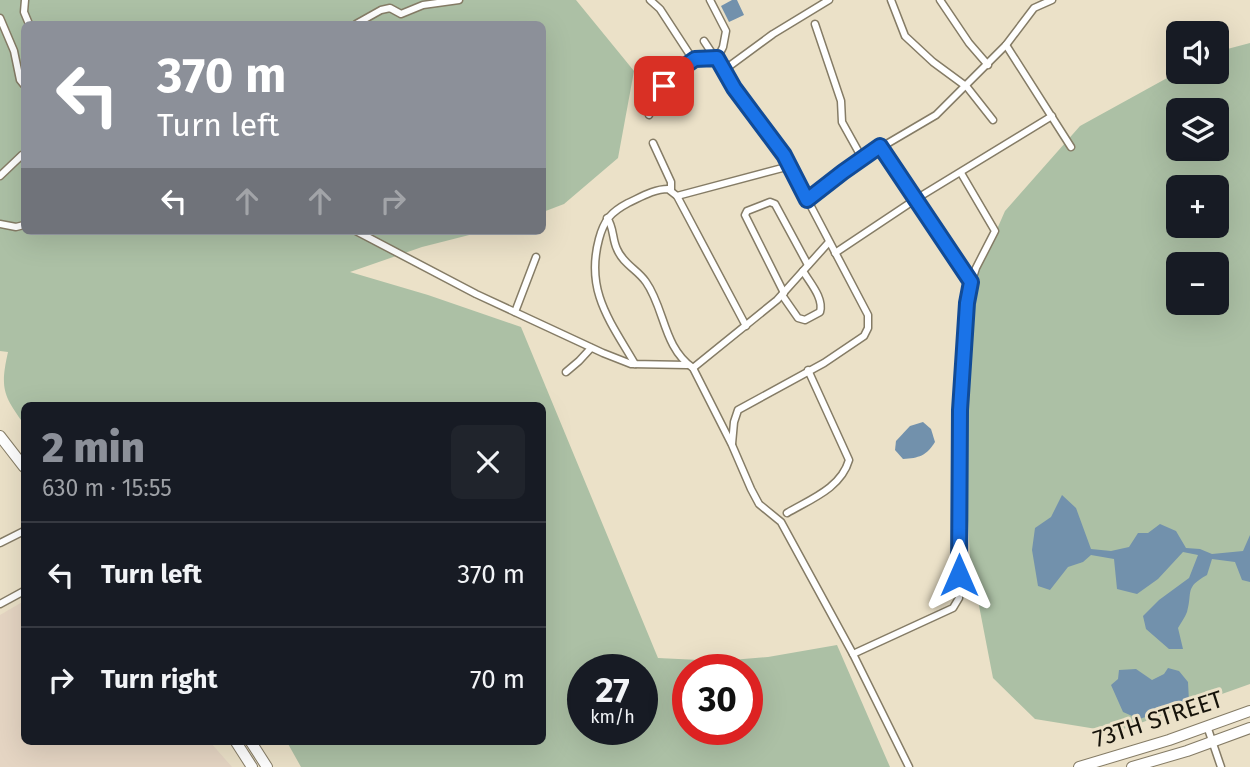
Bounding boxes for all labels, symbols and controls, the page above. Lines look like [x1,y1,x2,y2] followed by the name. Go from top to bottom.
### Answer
[1166,21,1229,315] map controls
[1166,21,1229,84] button: sound
[157,46,286,105] text: 370 m
[42,49,133,140] icon: left
[634,56,694,116] pin
[645,67,683,105] icon: arrive
[1166,98,1229,161] button: layers
[157,106,279,144] text: Turn left
[1166,175,1229,238] button: +
[155,182,193,220] icon: left
[228,182,266,220] icon: ahead
[301,182,339,220] icon: ahead
[374,182,412,220] icon: right
[1166,252,1229,315] button: −
[42,423,145,473] text: 2 min
[451,425,525,499] button: close
[42,474,172,502] text: 630 m · 15:55
[922,538,996,612] position arrow
[42,556,80,594] icon: left
[101,559,202,590] text: Turn left
[457,559,525,590] text: 370 m
[672,654,763,745] speed limit sign: 30
[42,661,80,699] icon: right
[101,664,218,695] text: Turn right
[470,664,525,695] text: 70 m
[595,669,630,711] text: 27
[1090,685,1227,753] street label: 73TH STREET
[590,706,635,728] text: km/h

